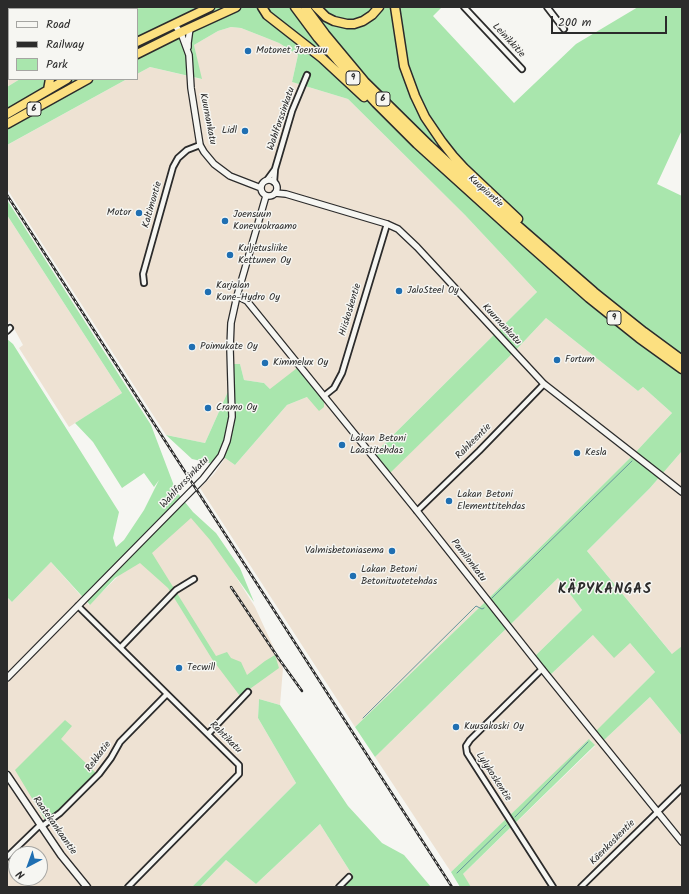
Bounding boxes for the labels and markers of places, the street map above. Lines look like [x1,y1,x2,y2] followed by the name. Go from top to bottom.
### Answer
[256,45,327,57] place label: Motonet Joensuu
[243,46,253,56] marker: Motonet Joensuu
[222,125,237,137] place label: Lidl
[240,126,250,136] marker: Lidl
[107,207,131,219] place label: Motor
[134,208,144,218] marker: Motor
[233,209,297,232] place label: Joensuun Konevuokraamo
[220,216,230,226] marker: Joensuun Konevuokraamo
[238,243,291,266] place label: Kuljetusliike Kettunen Oy
[225,250,235,260] marker: Kuljetusliike Kettunen Oy
[216,280,280,304] place label: Karjalan Kone-Hydro Oy
[407,285,459,297] place label: JaloSteel Oy
[394,286,404,296] marker: JaloSteel Oy
[203,287,213,297] marker: Karjalan Kone-Hydro Oy
[200,341,258,353] place label: Poimukate Oy
[187,342,197,352] marker: Poimukate Oy
[565,354,595,366] place label: Fortum
[552,355,562,365] marker: Fortum
[273,357,328,369] place label: Kimmelux Oy
[260,358,270,368] marker: Kimmelux Oy
[216,402,257,414] place label: Cramo Oy
[203,403,213,413] marker: Cramo Oy
[350,433,406,456] place label: Lakan Betoni Laastitehdas
[337,440,347,450] marker: Lakan Betoni Laastitehdas
[585,447,607,459] place label: Kesla
[572,448,582,458] marker: Kesla
[457,489,525,512] place label: Lakan Betoni Elementtitehdas
[444,496,454,506] marker: Lakan Betoni Elementtitehdas
[305,545,384,557] place label: Valmisbetoniasema
[387,546,397,556] marker: Valmisbetoniasema
[361,564,437,588] place label: Lakan Betoni Betonituotetehdas
[348,571,358,581] marker: Lakan Betoni Betonituotetehdas
[187,662,215,674] place label: Tecwill
[174,663,184,673] marker: Tecwill
[464,721,524,733] place label: Kuusakoski Oy
[451,722,461,732] marker: Kuusakoski Oy

